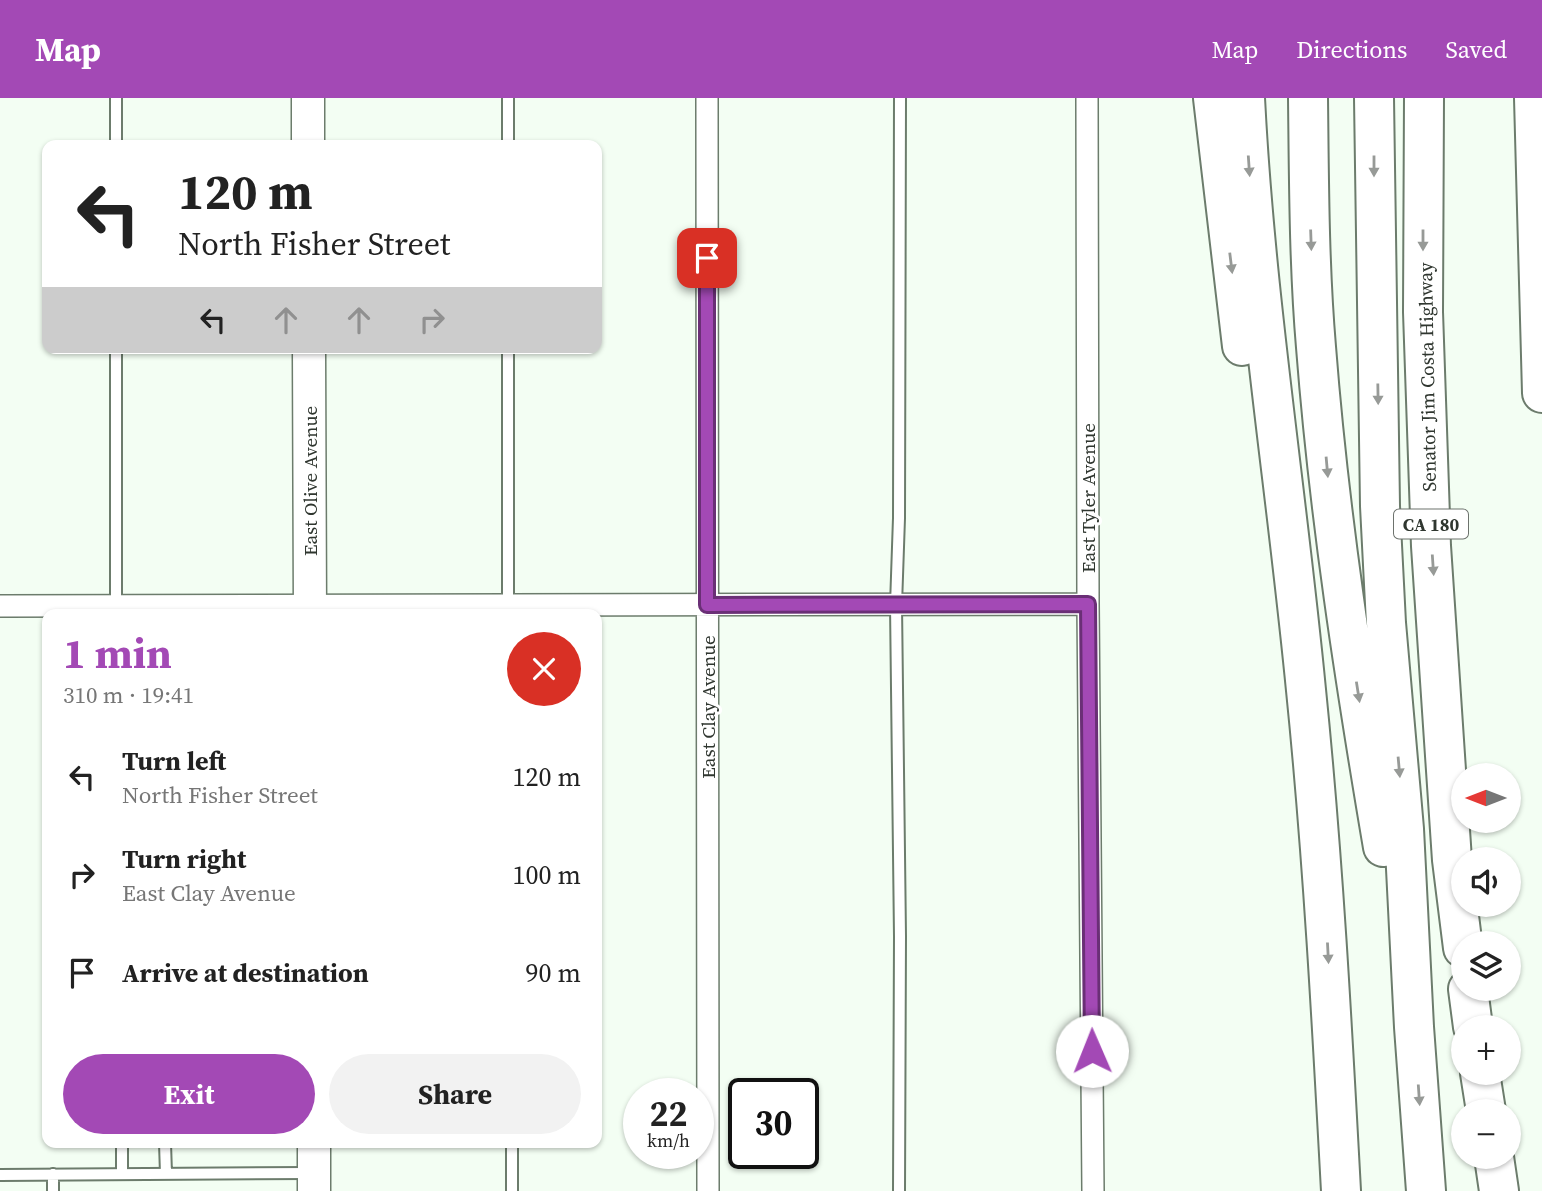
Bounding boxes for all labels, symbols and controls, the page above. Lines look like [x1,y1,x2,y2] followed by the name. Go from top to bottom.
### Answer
[35,27,101,72] text: Map
[1211,33,1258,66] text: Map
[1296,33,1407,66] text: Directions
[1445,33,1507,66] text: Saved
[1244,155,1255,177] one-way arrow
[1368,155,1380,177] one-way arrow
[178,158,313,225] text: 120 m
[63,168,154,259] icon: left
[178,222,450,266] text: North Fisher Street
[677,228,737,288] pin
[1306,229,1317,251] one-way arrow
[1417,229,1429,251] one-way arrow
[688,239,726,277] icon: arrive
[1226,252,1237,274] one-way arrow
[1412,262,1442,492] street label: Senator Jim Costa Highway
[194,301,232,339] icon: left
[267,301,305,339] icon: ahead
[340,301,378,339] icon: ahead
[413,301,451,339] icon: right
[1372,383,1383,405] one-way arrow
[297,406,323,556] street label: East Olive Avenue
[1075,423,1101,573] street label: East Tyler Avenue
[1322,456,1333,478] one-way arrow
[1394,510,1468,538] road number: CA 180
[1427,554,1438,576] one-way arrow
[63,624,172,682] text: 1 min
[507,632,581,706] button: close
[695,635,721,779] street label: East Clay Avenue
[63,679,194,711] text: 310 m · 19:41
[1353,681,1364,703] one-way arrow
[122,743,226,779] text: Turn left
[1394,757,1405,779] one-way arrow
[63,758,101,796] icon: left
[513,759,581,795] text: 120 m
[1451,763,1521,833] north arrow
[1451,763,1521,1169] map controls
[122,779,318,811] text: North Fisher Street
[122,841,246,877] text: Turn right
[1451,847,1521,917] button: sound
[63,856,101,894] icon: right
[513,857,581,893] text: 100 m
[122,877,296,909] text: East Clay Avenue
[1451,931,1521,1001] button: layers
[1323,942,1334,964] one-way arrow
[63,954,101,992] icon: arrive
[122,955,369,991] text: Arrive at destination
[526,955,581,991] text: 90 m
[1055,1014,1129,1088] position arrow
[1451,1015,1521,1085] button: +
[63,1054,315,1134] button: Exit
[329,1054,581,1134] button: Share
[728,1078,819,1169] speed limit sign: 30
[1414,1084,1425,1106] one-way arrow
[650,1090,687,1138] text: 22
[1451,1099,1521,1169] button: −
[647,1128,690,1153] text: km/h

